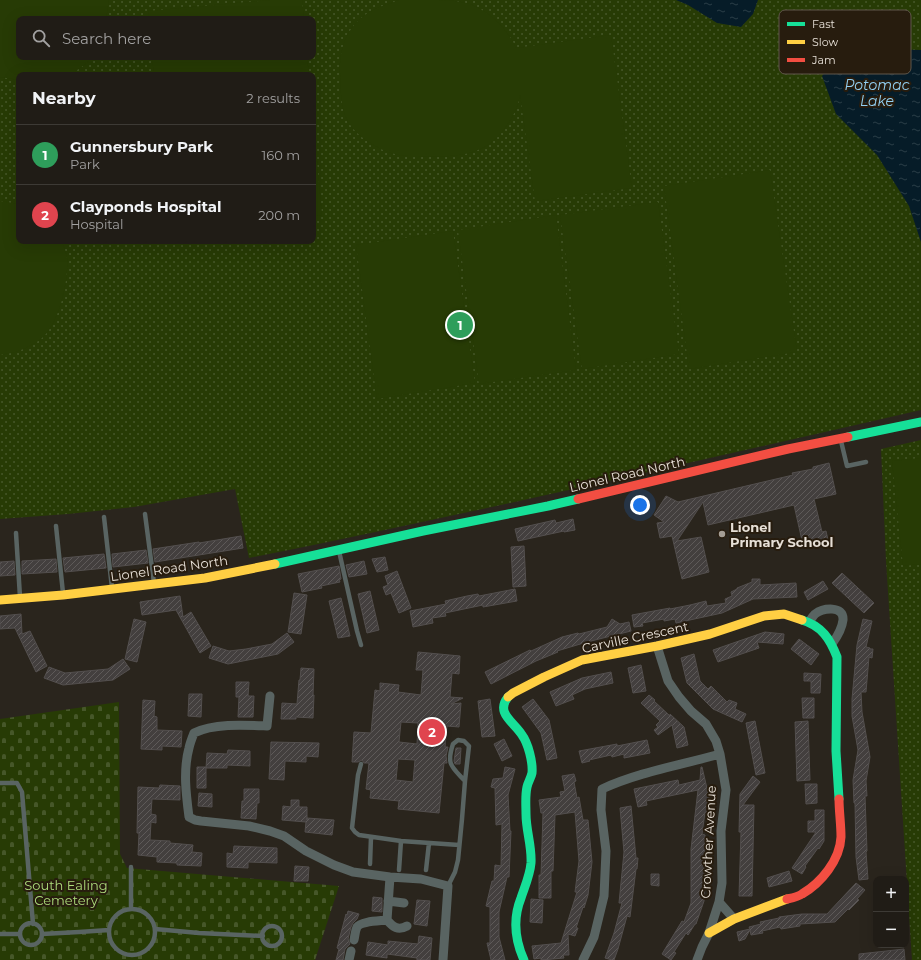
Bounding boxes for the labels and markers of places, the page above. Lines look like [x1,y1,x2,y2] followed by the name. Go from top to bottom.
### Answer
[447,310,473,340] pin: 1
[730,519,833,550] place label: Lionel Primary School
[717,529,727,539] marker: Lionel Primary School
[419,717,445,747] pin: 2

